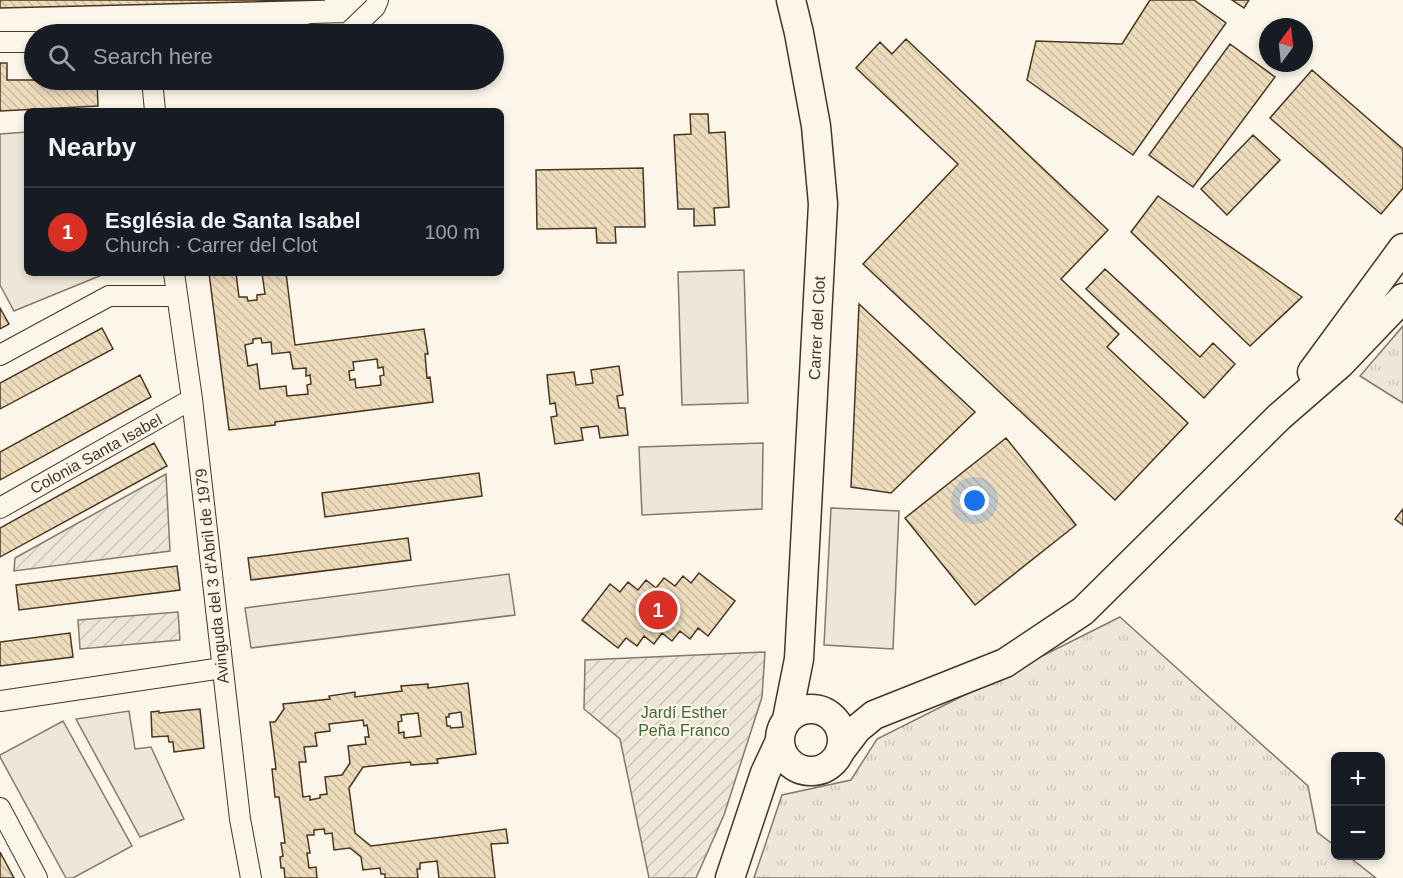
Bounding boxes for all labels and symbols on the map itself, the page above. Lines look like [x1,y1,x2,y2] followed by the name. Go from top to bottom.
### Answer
[1259,18,1313,72] north arrow
[806,275,828,380] street label: Carrer del Clot
[27,411,165,497] street label: Colonia Santa Isabel
[192,467,232,684] street label: Avinguda del 3 d'Abril de 1979
[960,486,989,515] your location
[638,588,678,632] pin: 1
[638,704,730,739] park label: Jardí Esther Peña Franco

